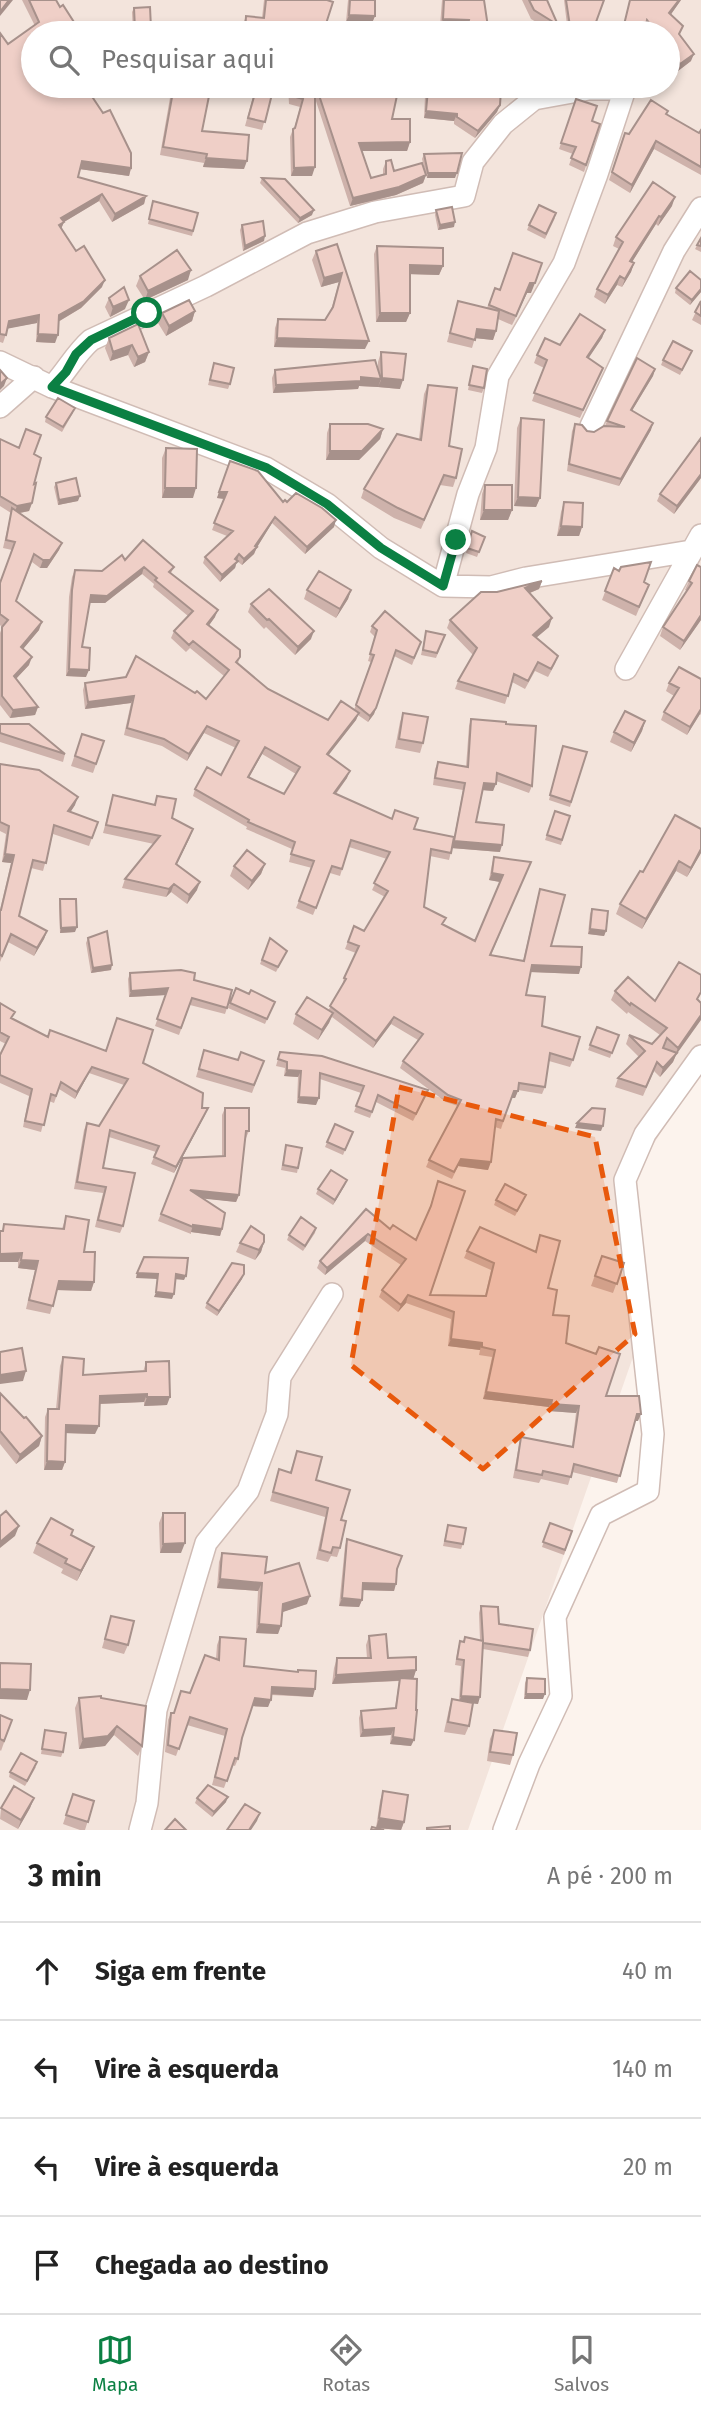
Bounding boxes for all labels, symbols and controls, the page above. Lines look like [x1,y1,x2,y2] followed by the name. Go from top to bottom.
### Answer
[21,21,680,98] search box
[45,41,83,79] icon: search
[101,44,275,75] text: Pesquisar aqui
[131,297,162,328] route start
[440,524,471,555] route end
[28,1858,102,1894] text: 3 min
[547,1862,673,1890] text: A pé · 200 m
[28,1952,66,1990] icon: ahead
[95,1956,266,1987] text: Siga em frente
[622,1957,673,1985] text: 40 m
[28,2050,66,2088] icon: left
[95,2054,279,2085] text: Vire à esquerda
[612,2055,673,2083] text: 140 m
[28,2148,66,2186] icon: left
[95,2152,279,2183] text: Vire à esquerda
[623,2153,673,2181] text: 20 m
[28,2246,66,2284] icon: arrive
[95,2250,329,2281] text: Chegada ao destino
[92,2331,138,2396] tab: Mapa
[322,2331,370,2396] tab: Rotas
[554,2331,609,2396] tab: Salvos

